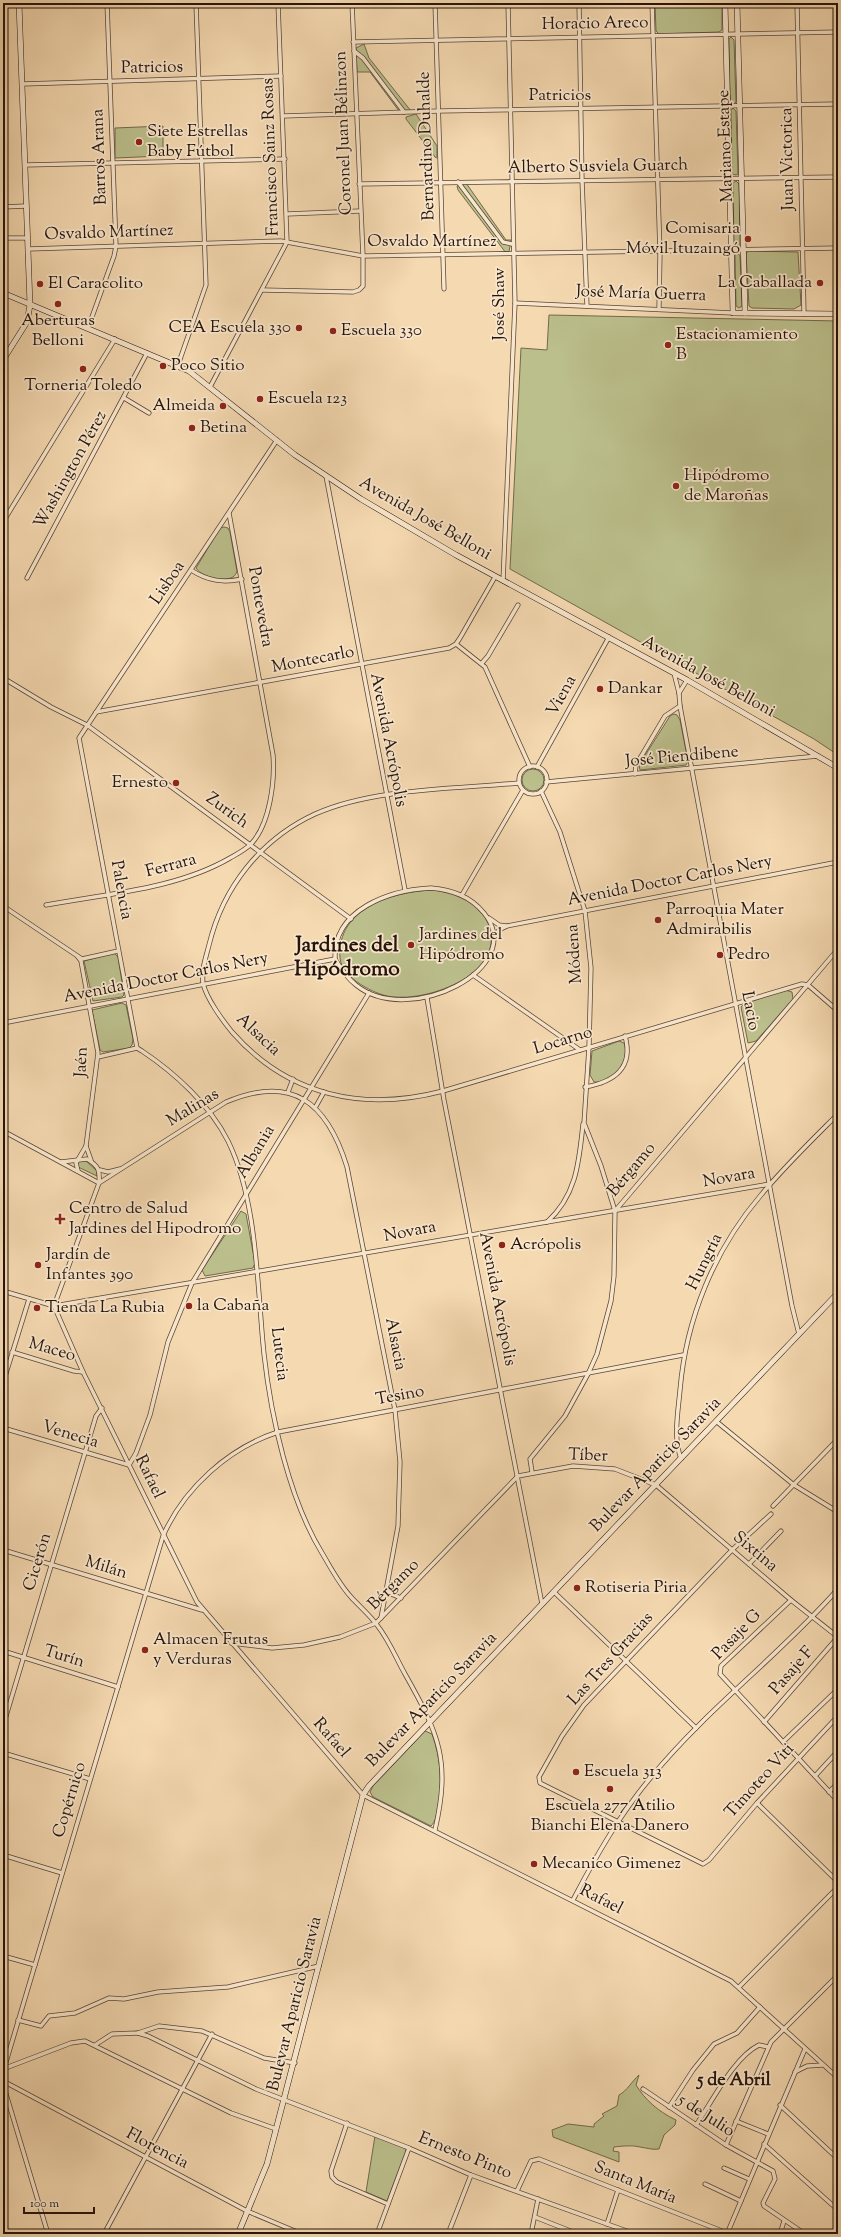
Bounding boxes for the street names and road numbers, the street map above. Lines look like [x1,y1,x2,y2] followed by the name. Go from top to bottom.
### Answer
[541,11,649,37] street label: Horacio Areco
[329,50,359,216] street label: Coronel Juan Bélinzon
[121,55,184,81] street label: Patricios
[412,71,442,221] street label: Bernardino Duhalde
[256,77,286,236] street label: Francisco Sainz Rosas
[529,84,591,108] street label: Patricios
[712,89,740,203] street label: Mariano Estape
[775,107,801,212] street label: Juan Victorica
[86,108,114,206] street label: Barros Arana
[508,153,688,181] street label: Alberto Susviela Guarch
[44,219,174,247] street label: Osvaldo Martínez
[367,230,497,254] street label: Osvaldo Martínez
[488,267,512,341] street label: José Shaw
[574,280,707,308] street label: José María Guerra
[29,407,113,533] street label: Washington Pérez
[354,471,496,567] street label: Avenida José Belloni
[145,556,191,610] street label: Lisboa
[241,565,279,649] street label: Pontevedra
[637,630,779,724] street label: Avenida José Belloni
[270,640,356,680] street label: Montecarlo
[363,671,413,809] street label: Avenida Acrópolis
[541,671,583,721] street label: Viena
[623,740,740,774] street label: José Piendibene
[201,787,254,835] street label: Zurich
[143,848,199,884] street label: Ferrara
[566,849,775,913] street label: Avenida Doctor Carlos Nery
[104,858,138,922] street label: Palencia
[561,923,589,985] street label: Módena
[62,946,271,1010] street label: Avenida Doctor Carlos Nery
[734,989,766,1033] street label: Lacio
[230,1008,286,1062] street label: Alsacia
[531,1021,595,1061] street label: Locarno
[69,1046,95,1079] street label: Jaén
[162,1083,224,1133] street label: Malinas
[231,1121,281,1183] street label: Albania
[602,1138,662,1202] street label: Bérgamo
[701,1162,757,1194] street label: Novara
[382,1215,438,1249] street label: Novara
[681,1229,729,1294] street label: Hungría
[472,1230,522,1368] street label: Avenida Acrópolis
[378,1316,412,1373] street label: Alsacia
[264,1326,294,1382] street label: Lutecia
[26,1332,78,1368] street label: Maceo
[374,1380,426,1412] street label: Tesino
[585,1392,727,1538] street label: Bulevar Aparicio Saravia
[39,1415,101,1455] street label: Venecia
[568,1443,609,1469] street label: Tíber
[128,1451,170,1503] street label: Rafael
[727,1526,783,1578] street label: Sixtina
[18,1530,58,1594] street label: Cicerón
[82,1550,130,1586] street label: Milán
[363,1554,425,1616] street label: Bérgamo
[707,1604,767,1666] street label: Pasaje G
[562,1607,660,1711] street label: Las Tres Gracias
[361,1627,503,1773] street label: Bulevar Aparicio Saravia
[41,1639,87,1675] street label: Turín
[764,1641,820,1700] street label: Pasaje F
[307,1713,355,1763] street label: Rafael
[720,1738,800,1824] street label: Timoteo Viti
[47,1759,93,1841] street label: Copérnico
[575,1879,627,1921] street label: Rafael
[262,1914,328,2094] street label: Bulevar Aparicio Saravia
[672,2088,739,2143] street label: 5 de Julio
[121,2122,193,2176] street label: Florencia
[415,2126,515,2186] street label: Ernesto Pinto
[590,2156,680,2211] street label: Santa María

